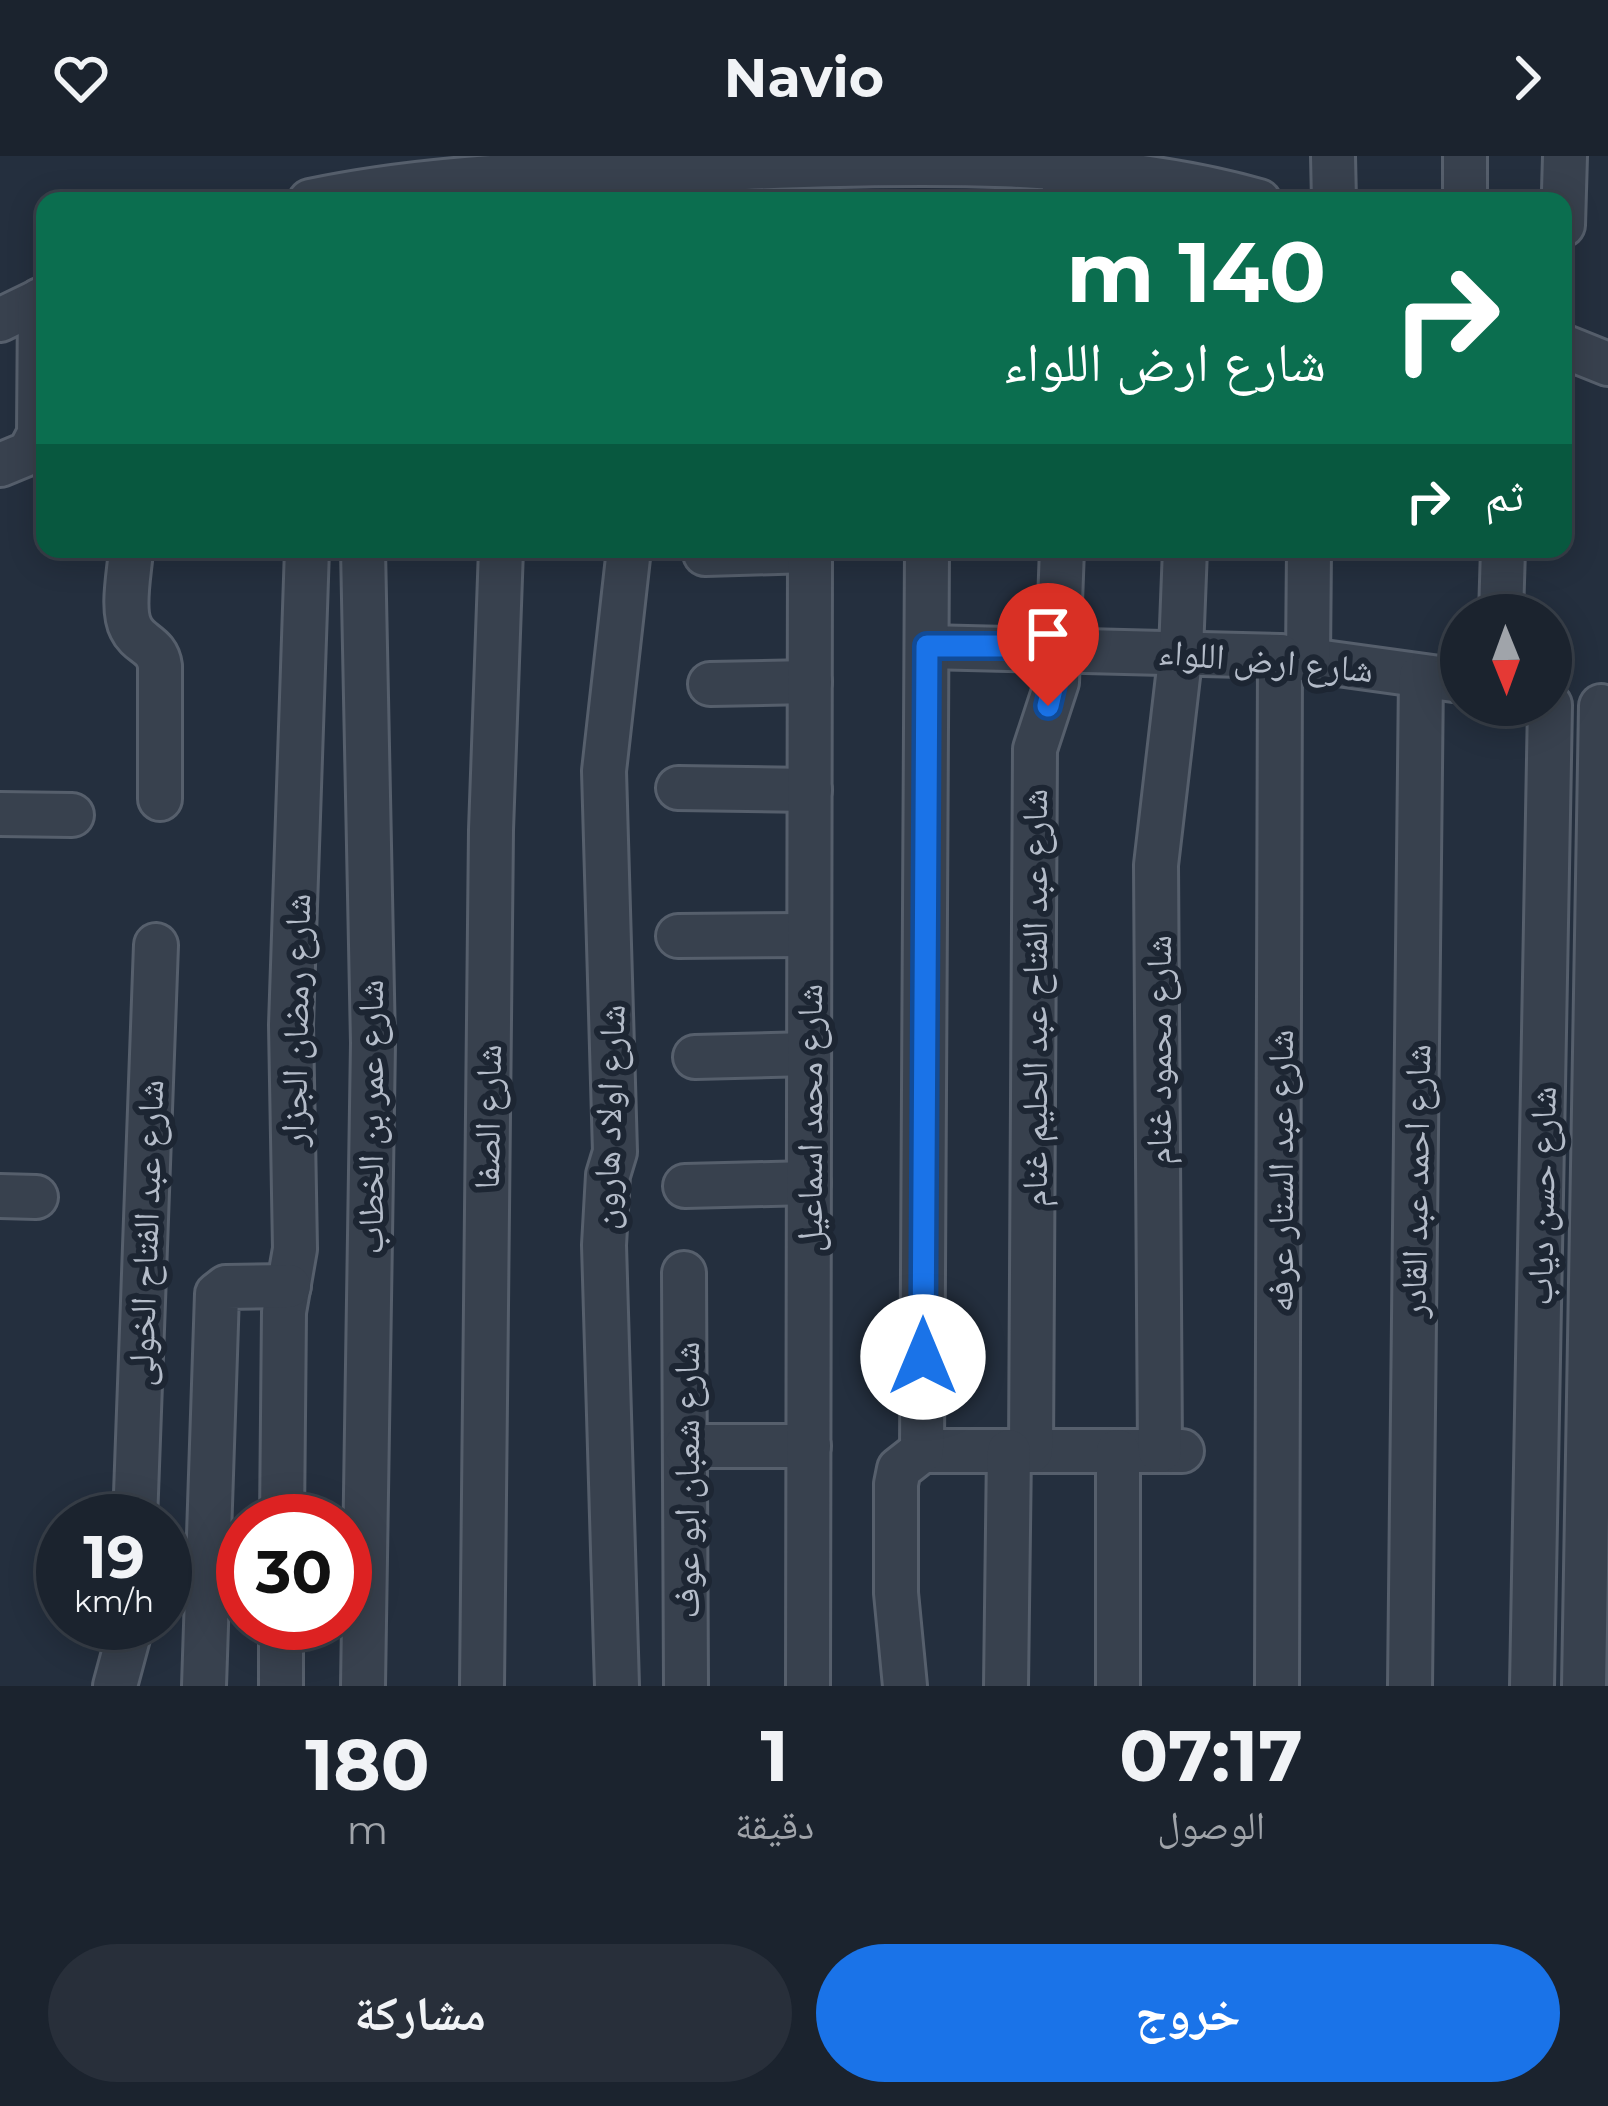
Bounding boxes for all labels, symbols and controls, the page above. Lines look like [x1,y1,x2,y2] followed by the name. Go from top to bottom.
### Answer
[48,45,114,111] icon: heart
[724,45,884,111] text: Navio
[1494,45,1560,111] icon: forward
[1066,221,1326,323] text: 140 m
[1368,240,1524,396] icon: right
[1003,329,1326,395] text: شارع ارض اللواء
[1485,467,1524,522] text: ثم
[1395,468,1461,534] icon: right
[997,583,1099,706] pin
[1440,594,1572,726] north arrow
[1440,594,1572,726] map controls
[1015,601,1081,667] icon: arrive
[1157,629,1375,692] street label: شارع ارض اللواء
[1012,789,1058,1207] street label: شارع عبد الفتاح عبد الحليم غنام
[271,893,320,1148] street label: شارع رمضان الجزار
[1136,935,1182,1165] street label: شارع محمود غنام
[348,979,393,1255] street label: شارع عمر بن الخطاب
[787,984,832,1252] street label: شارع محمد اسماعيل
[582,1004,635,1230] street label: شارع اولاد هارون
[1258,1030,1303,1312] street label: شارع عبد الستار عرفه
[464,1044,511,1190] street label: شارع الصفا
[1391,1044,1440,1319] street label: شارع احمد عبد القادر
[118,1079,173,1387] street label: شارع عبد الفتاح الخولى
[1517,1086,1566,1306] street label: شارع حسن دياب
[860,1294,986,1420] position arrow
[664,1342,709,1618] street label: شارع شعبان ابو عوف
[216,1494,372,1650] speed limit sign: 30
[83,1520,145,1593] text: 19
[74,1583,154,1620] text: km/h
[760,1711,789,1799] text: 1
[1119,1711,1303,1799] text: 07:17
[305,1720,430,1808] text: 180
[735,1801,814,1849] text: دقيقة
[1157,1801,1265,1849] text: الوصول
[347,1806,388,1854] text: m
[48,1944,792,2082] button: مشاركة
[816,1944,1560,2082] button: خروج

